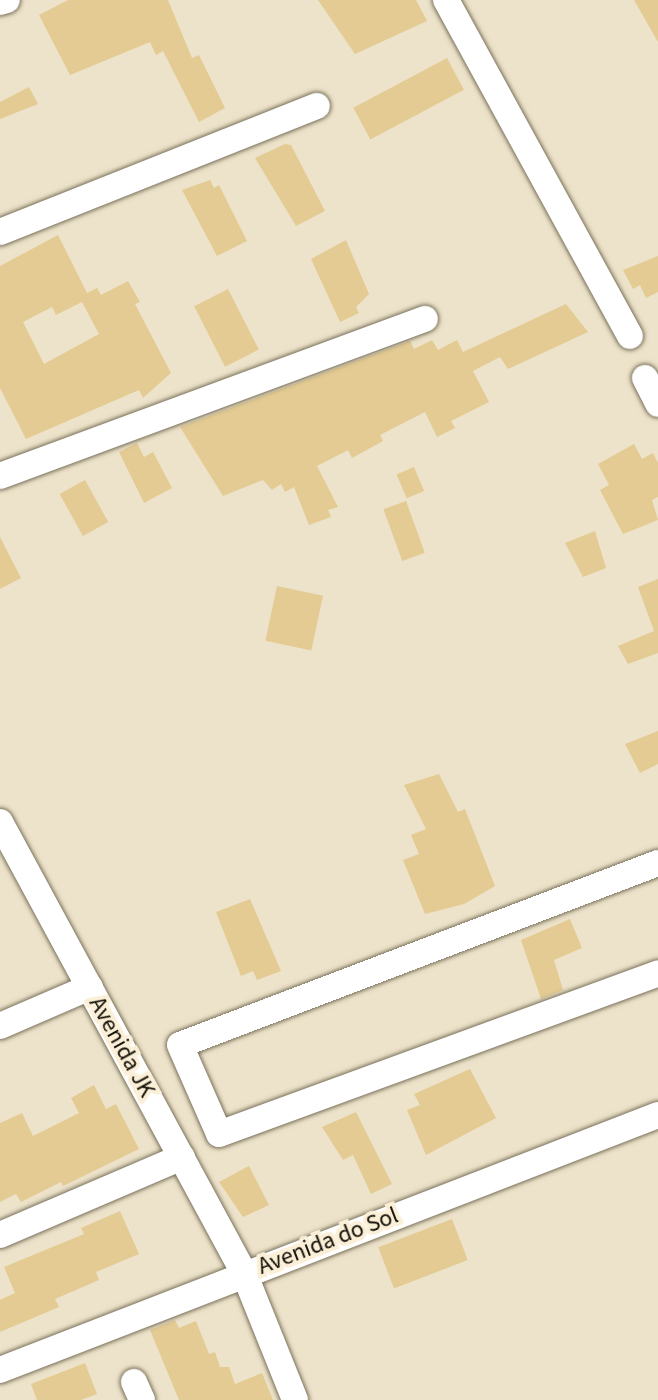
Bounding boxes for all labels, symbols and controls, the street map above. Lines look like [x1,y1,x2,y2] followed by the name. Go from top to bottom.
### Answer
[83,992,161,1102] street label: Avenida JK
[254,1201,402,1281] street label: Avenida do Sol

